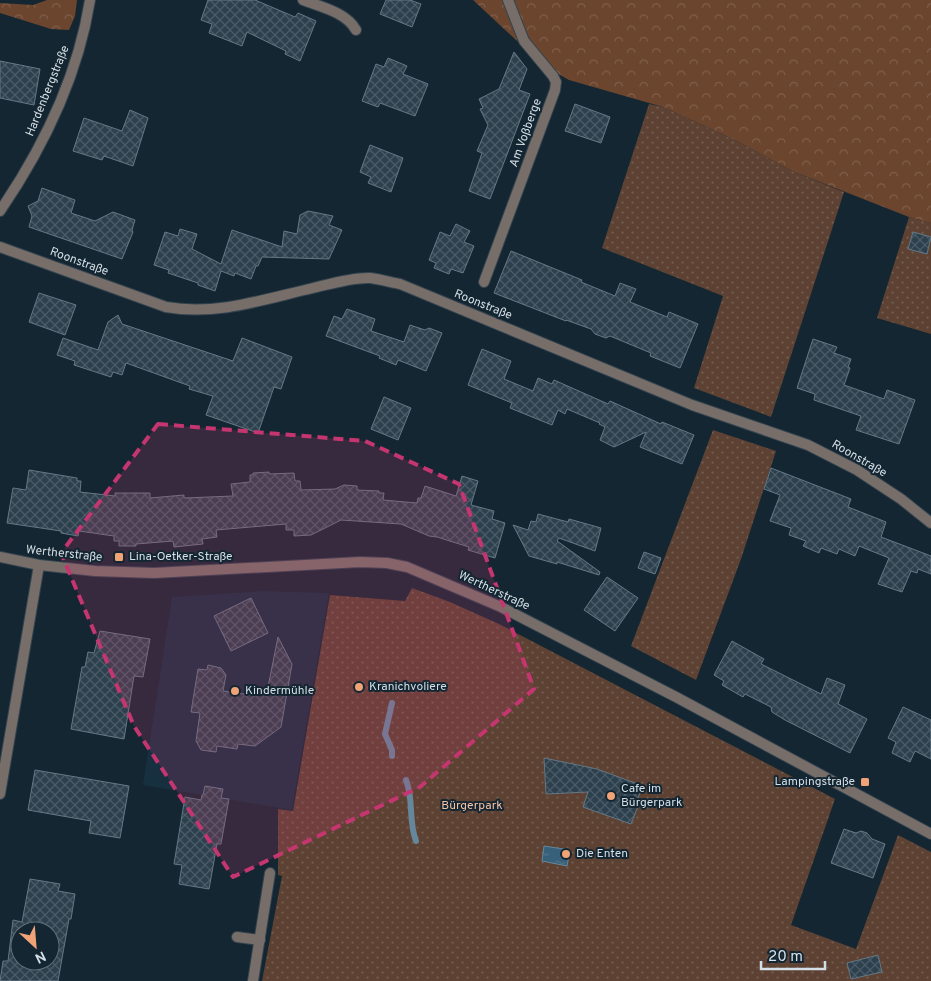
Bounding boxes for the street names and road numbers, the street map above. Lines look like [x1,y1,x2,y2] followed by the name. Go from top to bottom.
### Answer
[22,43,74,139] street label: Hardenbergstraße
[506,97,546,169] street label: Am Voßberge
[47,244,111,280] street label: Roonstraße
[452,286,514,324] street label: Roonstraße
[828,437,890,481] street label: Roonstraße
[25,542,103,566] street label: Wertherstraße
[456,567,532,615] street label: Wertherstraße

